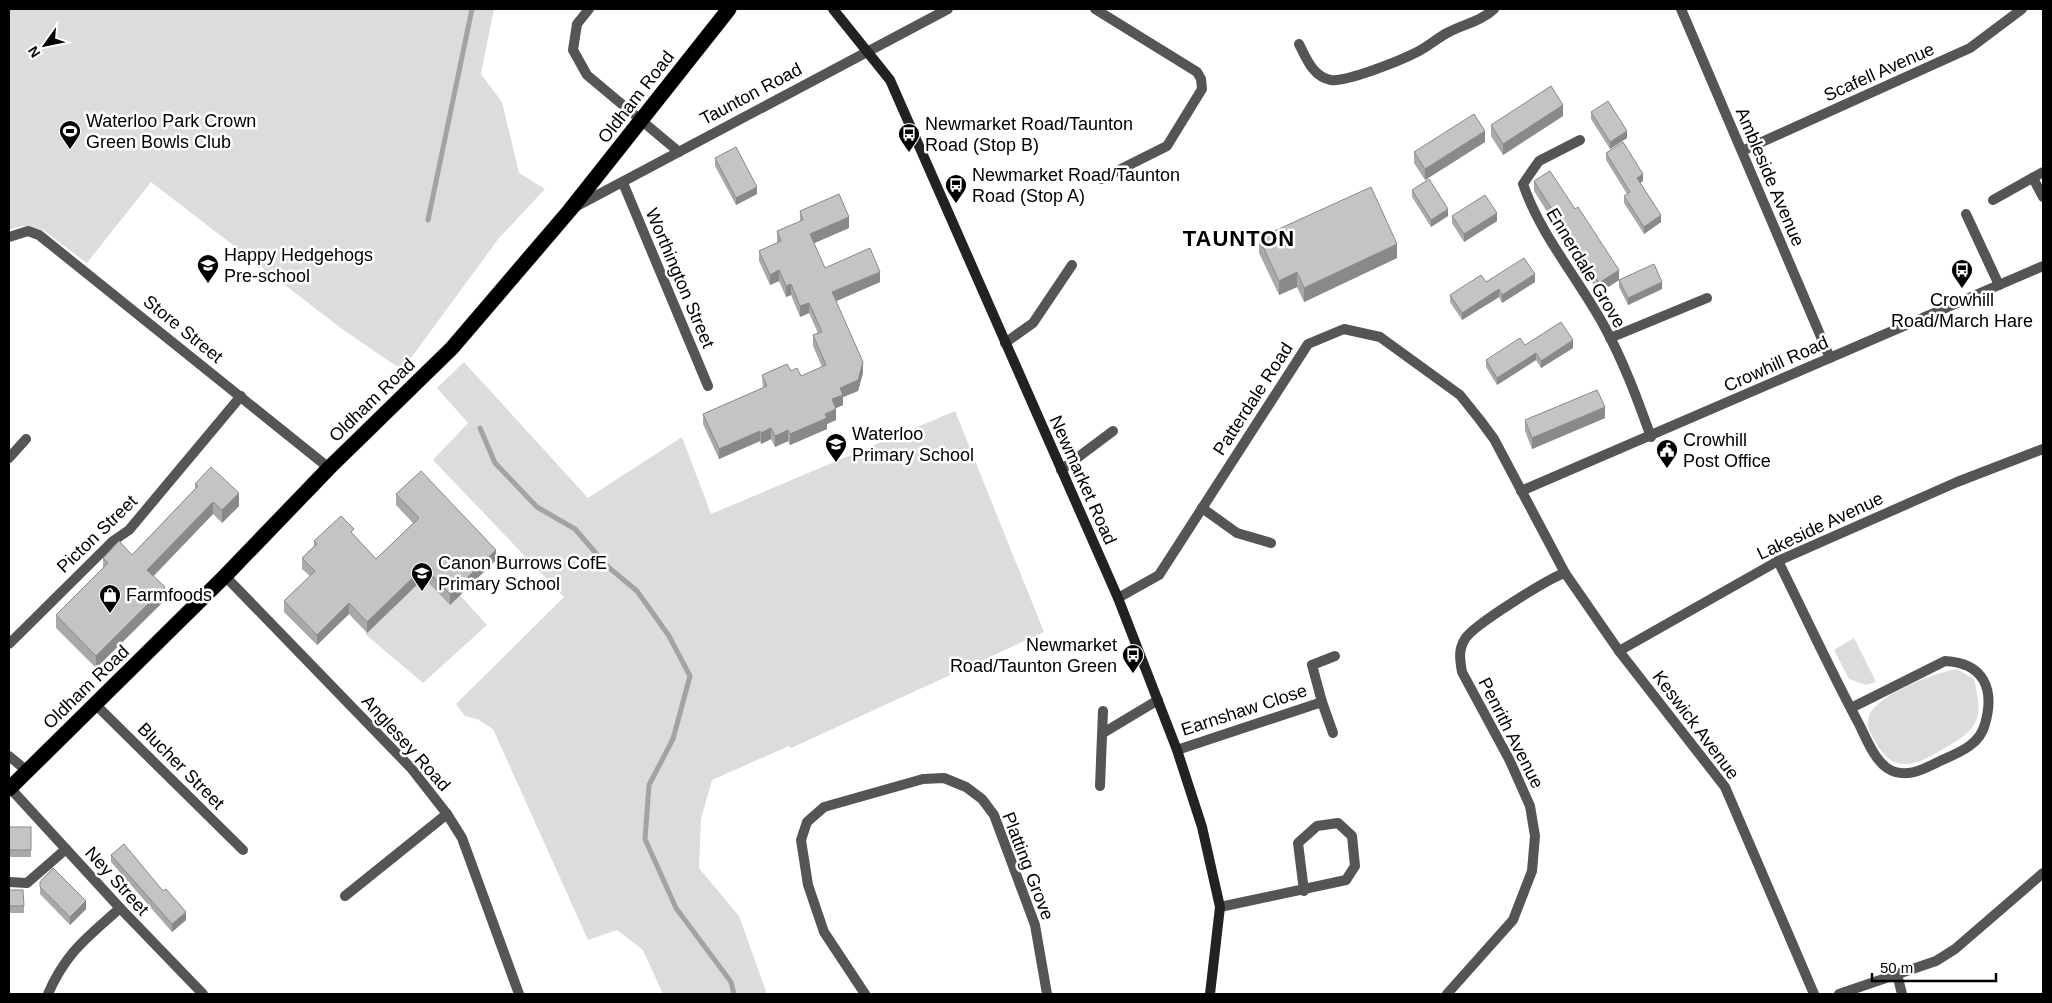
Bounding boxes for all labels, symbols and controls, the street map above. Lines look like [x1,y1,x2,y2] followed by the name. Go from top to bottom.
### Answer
[20,20,70,70] north arrow
[1821,39,1937,105] street label: Scafell Avenue
[25,43,44,61] text: N
[594,47,678,147] street label: Oldham Road
[697,59,805,129] street label: Taunton Road
[1732,105,1808,249] street label: Ambleside Avenue
[86,111,256,152] place label: Waterloo Park Crown Green Bowls Club
[925,114,1133,155] place label: Newmarket Road/Taunton Road (Stop B)
[58,119,82,150] sports icon: Waterloo Park Crown Green Bowls Club
[897,122,921,153] bus stop icon: Newmarket Road/Taunton Road (Stop B)
[972,165,1180,206] place label: Newmarket Road/Taunton Road (Stop A)
[944,173,968,204] bus stop icon: Newmarket Road/Taunton Road (Stop A)
[642,205,718,351] street label: Worthington Street
[1542,205,1630,331] street label: Ennerdale Grove
[1183,226,1295,251] district label: TAUNTON
[224,245,373,286] place label: Happy Hedgehogs Pre-school
[196,253,220,284] school or university icon: Happy Hedgehogs Pre-school
[1950,258,1974,289] bus stop icon: Crowhill Road/March Hare
[1891,290,2033,331] place label: Crowhill Road/March Hare
[139,291,227,367] street label: Store Street
[1721,332,1831,396] street label: Crowhill Road
[1209,339,1297,459] street label: Patterdale Road
[325,354,419,446] street label: Oldham Road
[1046,412,1120,548] street label: Newmarket Road
[852,424,974,465] place label: Waterloo Primary School
[1683,430,1771,471] place label: Crowhill Post Office
[824,432,848,463] school or university icon: Waterloo Primary School
[1655,438,1679,469] public building icon: Crowhill Post Office
[1754,488,1886,564] street label: Lakeside Avenue
[53,491,141,577] street label: Picton Street
[438,553,607,594] place label: Canon Burrows CofE Primary School
[410,561,434,592] school or university icon: Canon Burrows CofE Primary School
[98,583,122,614] shop icon: Farmfoods
[126,585,212,605] place label: Farmfoods
[950,635,1117,676] place label: Newmarket Road/Taunton Green
[39,641,133,733] street label: Oldham Road
[1121,643,1145,674] bus stop icon: Newmarket Road/Taunton Green
[1649,667,1743,783] street label: Keswick Avenue
[1474,674,1548,792] street label: Penrith Avenue
[1179,680,1309,740] street label: Earnshaw Close
[358,691,454,795] street label: Anglesey Road
[134,719,228,813] street label: Blucher Street
[998,809,1058,923] street label: Platting Grove
[81,843,153,919] street label: Ney Street
[1872,950,1996,982] scale bar
[1880,959,1913,976] text: 50 m

